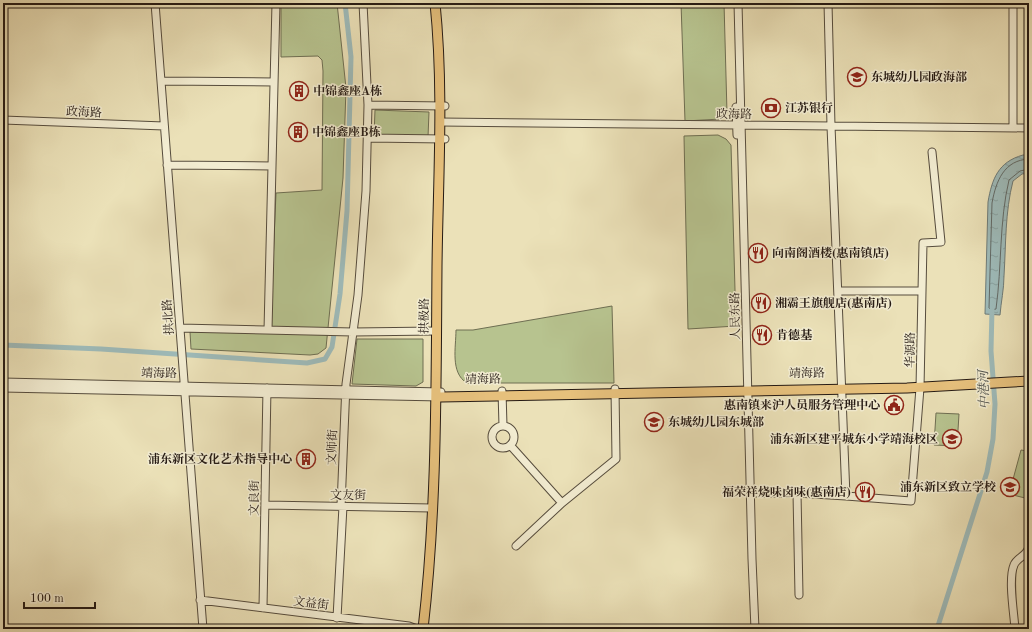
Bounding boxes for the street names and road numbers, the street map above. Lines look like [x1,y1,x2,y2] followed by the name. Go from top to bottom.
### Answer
[66,104,102,120] street label: 政海路
[716,107,752,121] street label: 政海路
[728,292,742,340] street label: 人民东路
[417,298,431,334] street label: 拱极路
[160,299,176,335] street label: 拱北路
[903,332,917,368] street label: 华源路
[141,366,177,380] street label: 靖海路
[789,366,825,380] street label: 靖海路
[465,372,501,386] street label: 靖海路
[324,428,340,465] street label: 文师街
[247,479,261,516] street label: 文良街
[330,488,367,502] street label: 文友街
[292,594,331,612] street label: 文益街

